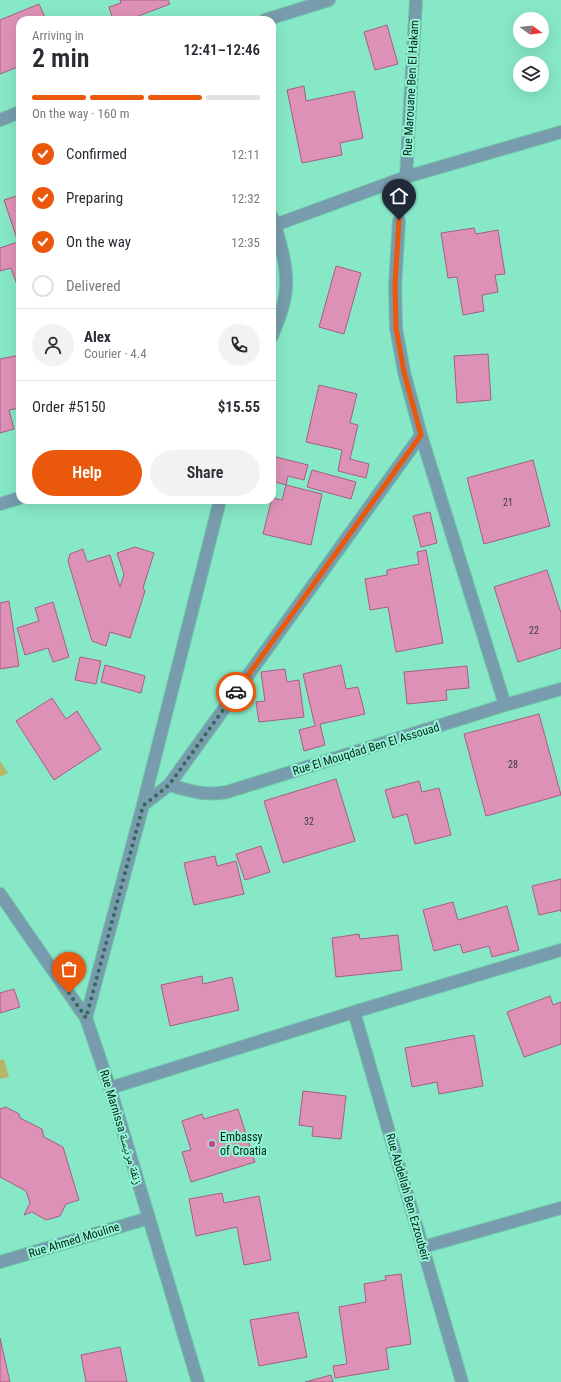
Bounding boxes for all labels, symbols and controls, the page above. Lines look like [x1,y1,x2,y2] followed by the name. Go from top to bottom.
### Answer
[513,12,549,48] north arrow
[513,12,549,92] map controls
[400,20,422,156] street label: Rue Marouane Ben El Hakam
[32,28,84,43] text: Arriving in
[183,41,260,59] text: 12:41–12:46
[32,43,90,73] text: 2 min
[513,56,549,92] button: layers
[32,106,129,121] text: On the way · 160 m
[32,143,54,165] icon: check
[66,145,127,163] text: Confirmed
[231,147,260,162] text: 12:11
[382,179,416,220] pin
[388,185,410,207] icon: home
[32,187,54,209] icon: check
[66,189,123,207] text: Preparing
[231,191,260,206] text: 12:32
[32,231,54,253] icon: check
[66,233,131,251] text: On the way
[231,235,260,250] text: 12:35
[66,277,121,295] text: Delivered
[32,324,74,366] button: person
[218,324,260,366] button: phone
[84,328,111,346] text: Alex
[84,346,147,361] text: Courier · 4.4
[32,398,106,416] text: Order #5150
[218,398,260,416] text: $15.55
[32,450,142,496] button: Help
[150,450,260,496] button: Share
[503,497,513,508] house number: 21
[529,625,539,636] house number: 22
[216,672,256,712] courier
[225,681,247,703] icon: car
[291,720,441,778] street label: Rue El Mouqdad Ben El Assouad
[508,759,518,770] house number: 28
[304,816,314,827] house number: 32
[52,952,86,993] pin
[58,958,80,980] icon: bag
[97,1068,145,1186] street label: Rue Marnissa زنقة مرنيسة
[220,1130,267,1158] place label: Embassy of Croatia
[383,1132,433,1263] street label: Rue Abdellah Ben Ezzoubeir
[207,1139,217,1149] marker: Embassy of Croatia
[27,1219,122,1261] street label: Rue Ahmed Mouline

